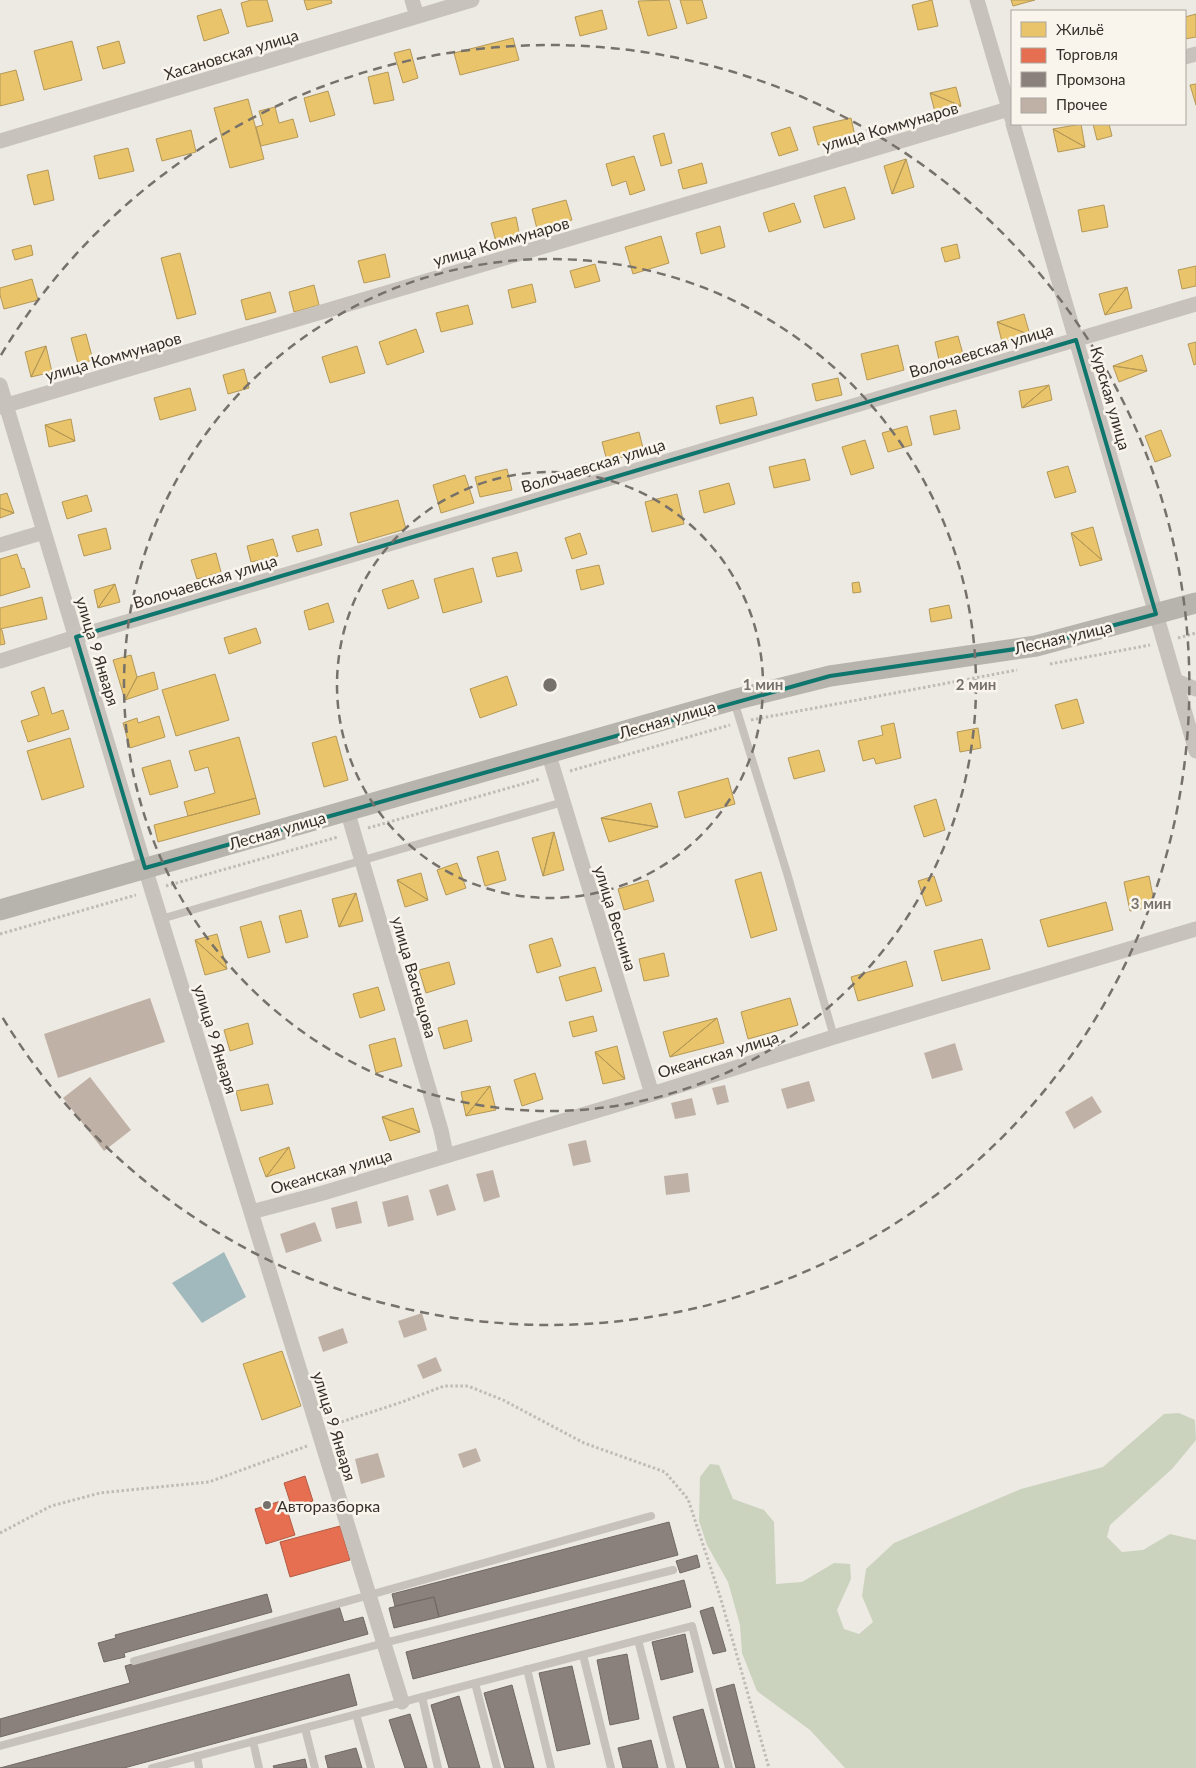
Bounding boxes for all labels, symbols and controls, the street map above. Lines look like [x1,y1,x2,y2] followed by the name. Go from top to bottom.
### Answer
[1011,10,1186,125] legend
[1056,20,1104,38] text: Жильё
[162,25,300,83] street label: Хасановская улица
[1056,45,1118,63] text: Торговля
[1056,70,1126,88] text: Промзона
[1056,95,1107,113] text: Прочее
[820,97,960,155] street label: улица Коммунаров
[431,212,571,270] street label: улица Коммунаров
[907,319,1055,381] street label: Волочаевская улица
[43,327,183,385] street label: улица Коммунаров
[1087,344,1135,452] street label: Курская улица
[519,434,667,496] street label: Волочаевская улица
[131,550,279,612] street label: Волочаевская улица
[72,594,124,708] street label: улица 9 Января
[1011,616,1114,658] street label: Лесная улица
[743,675,783,693] text: 1 мин
[956,675,996,693] text: 2 мин
[541,676,559,694] centre of rings
[615,696,718,742] street label: Лесная улица
[225,807,328,853] street label: Лесная улица
[591,863,641,973] street label: улица Веснина
[1131,894,1171,912] text: 3 мин
[389,914,441,1040] street label: улица Васнецова
[190,982,242,1096] street label: улица 9 Января
[655,1027,781,1081] street label: Океанская улица
[268,1145,394,1197] street label: Океанская улица
[309,1369,361,1483] street label: улица 9 Января
[277,1496,380,1515] place label: Авторазборка
[261,1499,273,1511] marker: Авторазборка

